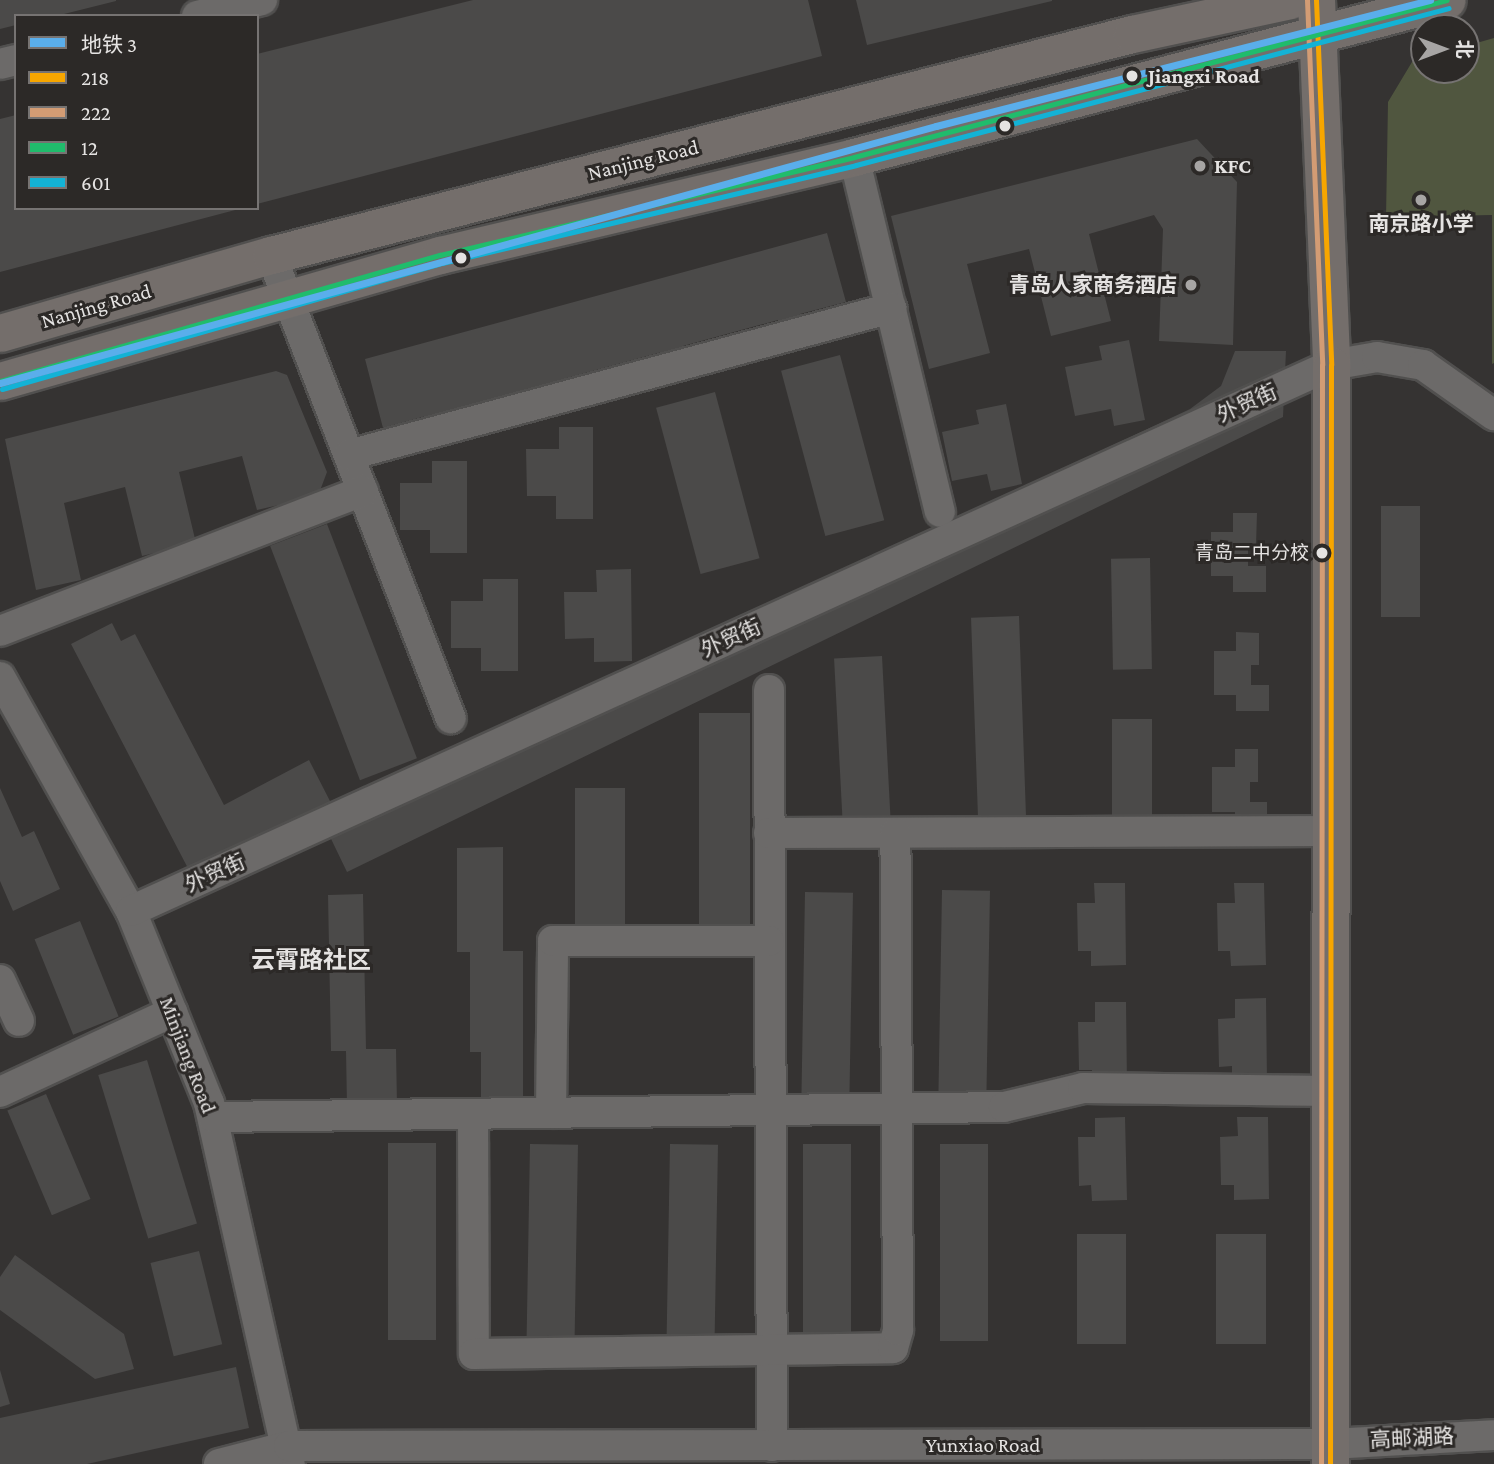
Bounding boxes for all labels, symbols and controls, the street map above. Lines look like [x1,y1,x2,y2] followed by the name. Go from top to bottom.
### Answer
[14,14,259,210] legend
[1410,14,1480,84] north arrow
[81,33,137,57] text: 地铁 3
[1454,39,1475,59] text: 北
[1148,63,1260,89] place label: Jiangxi Road
[81,66,109,90] text: 218
[1122,66,1142,86] marker: Jiangxi Road
[81,101,111,125] text: 222
[998,119,1012,133] unlabelled marker
[585,134,701,186] street label: Nanjing Road
[81,136,98,160] text: 12
[1214,153,1251,179] place label: KFC
[1192,158,1208,174] marker: KFC
[81,171,111,195] text: 601
[1413,192,1429,208] marker: 南京路小学
[1369,211,1473,237] place label: 南京路小学
[454,251,468,265] unlabelled marker
[1009,272,1177,298] place label: 青岛人家商务酒店
[1183,277,1199,293] marker: 青岛人家商务酒店
[38,278,154,334] street label: Nanjing Road
[1213,379,1281,427] street label: 外贸街
[1195,542,1309,564] place label: 青岛二中分校
[1315,546,1329,560] marker: 青岛二中分校
[697,614,765,662] street label: 外贸街
[181,849,249,897] street label: 外贸街
[251,946,371,974] district label: 云霄路社区
[154,993,222,1117] street label: Minjiang Road
[1369,1423,1455,1453] street label: 高邮湖路
[926,1432,1040,1458] street label: Yunxiao Road

